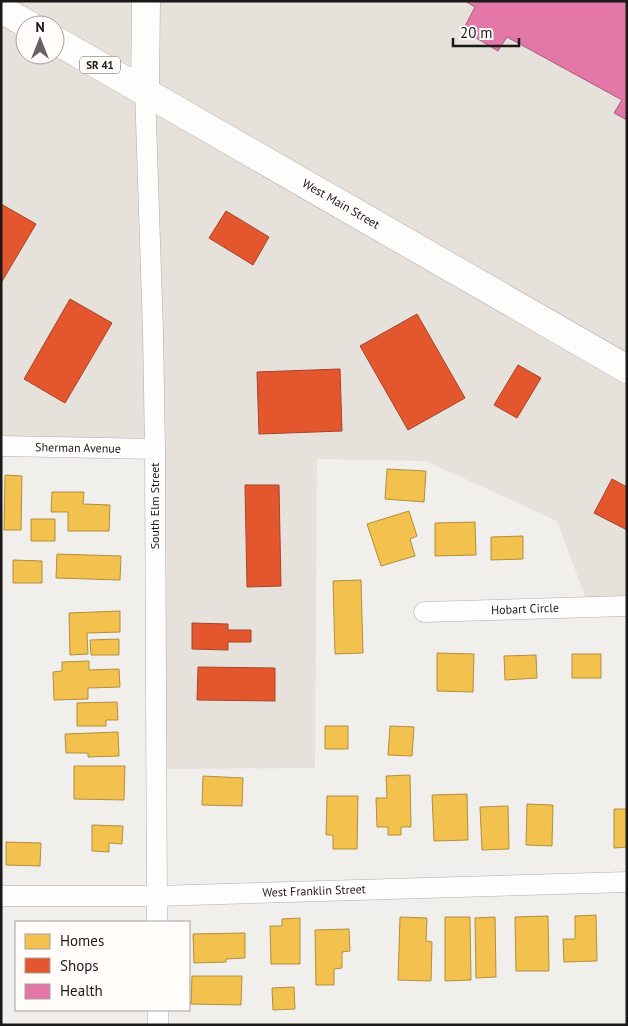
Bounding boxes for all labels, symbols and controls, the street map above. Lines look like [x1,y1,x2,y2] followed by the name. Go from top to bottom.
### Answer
[15,15,65,65] north arrow
[453,15,519,47] scale bar
[35,18,45,36] text: N
[460,23,493,42] text: 20 m
[80,56,120,74] road number: SR 41
[300,175,383,232] street label: West Main Street
[35,439,121,456] street label: Sherman Avenue
[147,463,162,549] street label: South Elm Street
[491,600,559,617] street label: Hobart Circle
[262,881,366,900] street label: West Franklin Street
[15,921,190,1011] legend
[60,931,104,950] text: Homes
[60,956,99,975] text: Shops
[60,981,103,1000] text: Health

